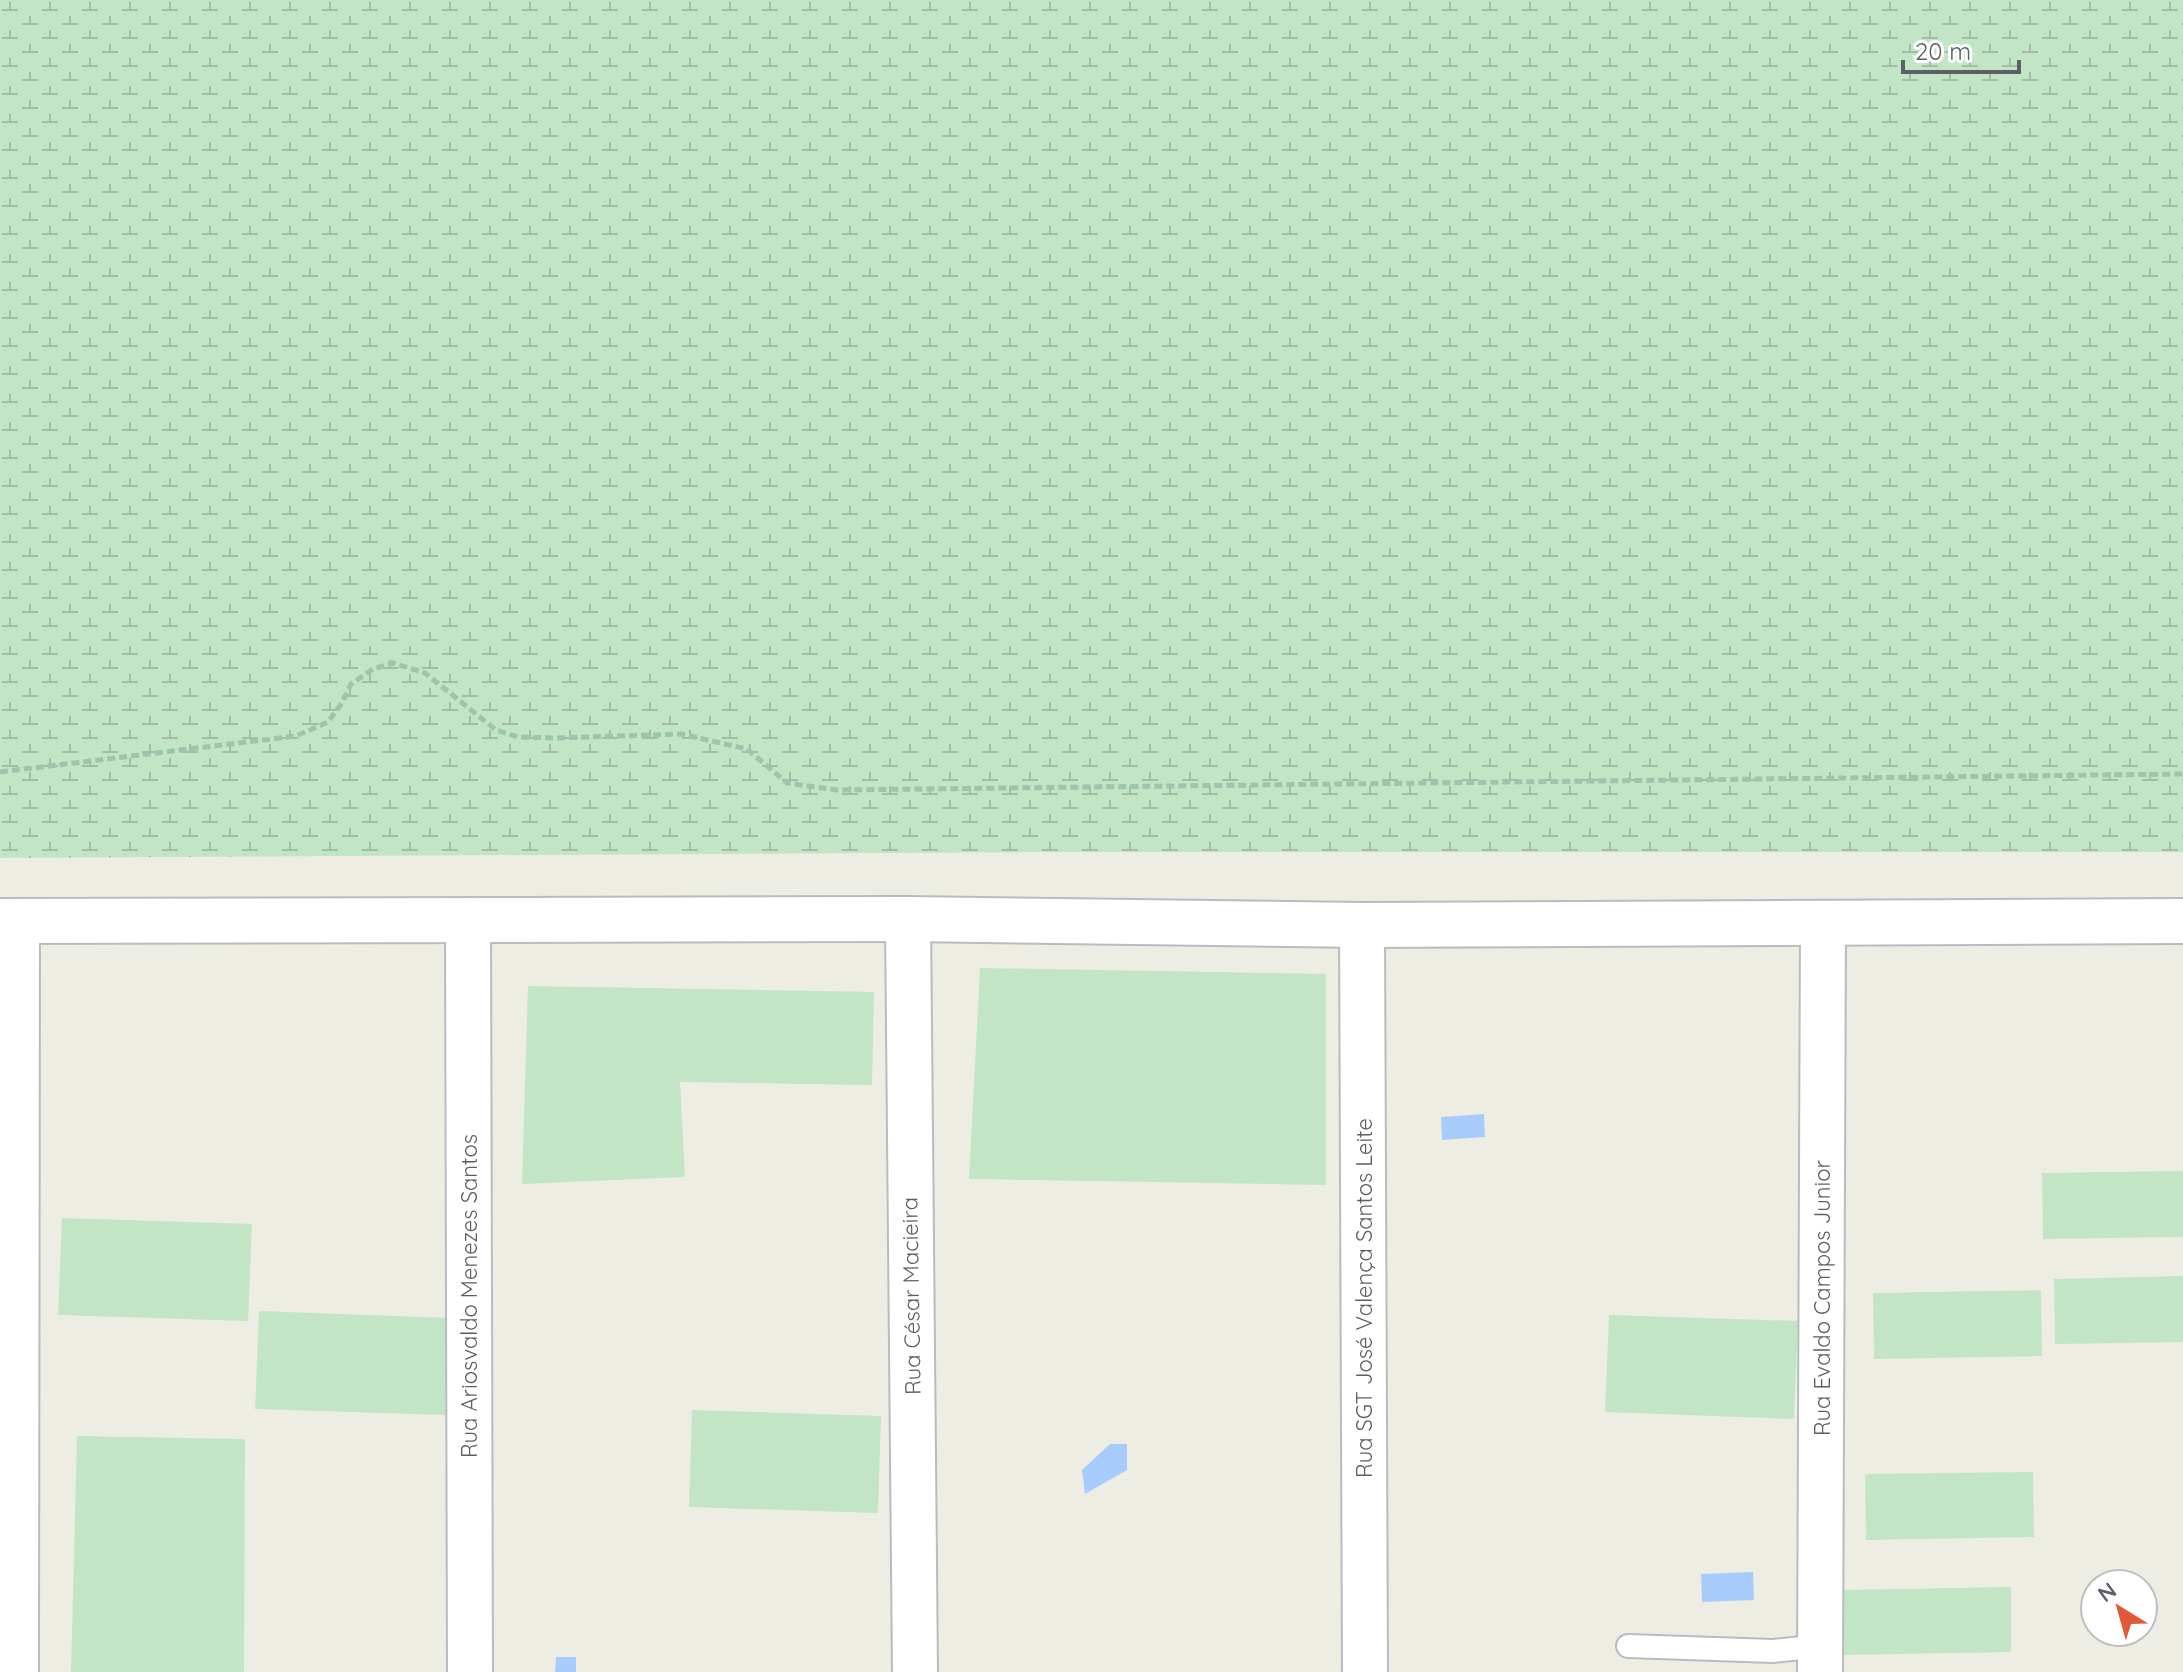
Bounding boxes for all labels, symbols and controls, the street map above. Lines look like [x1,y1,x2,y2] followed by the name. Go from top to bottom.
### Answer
[1903,24,2019,74] scale bar
[1915,36,1971,66] text: 20 m
[1350,1118,1378,1478] street label: Rua SGT José Valença Santos Leite
[455,1134,483,1458] street label: Rua Ariosvaldo Menezes Santos
[1808,1160,1836,1436] street label: Rua Evaldo Campos Junior
[895,1197,927,1395] street label: Rua César Macieira
[2079,1568,2159,1648] north arrow
[2092,1576,2122,1608] text: N

